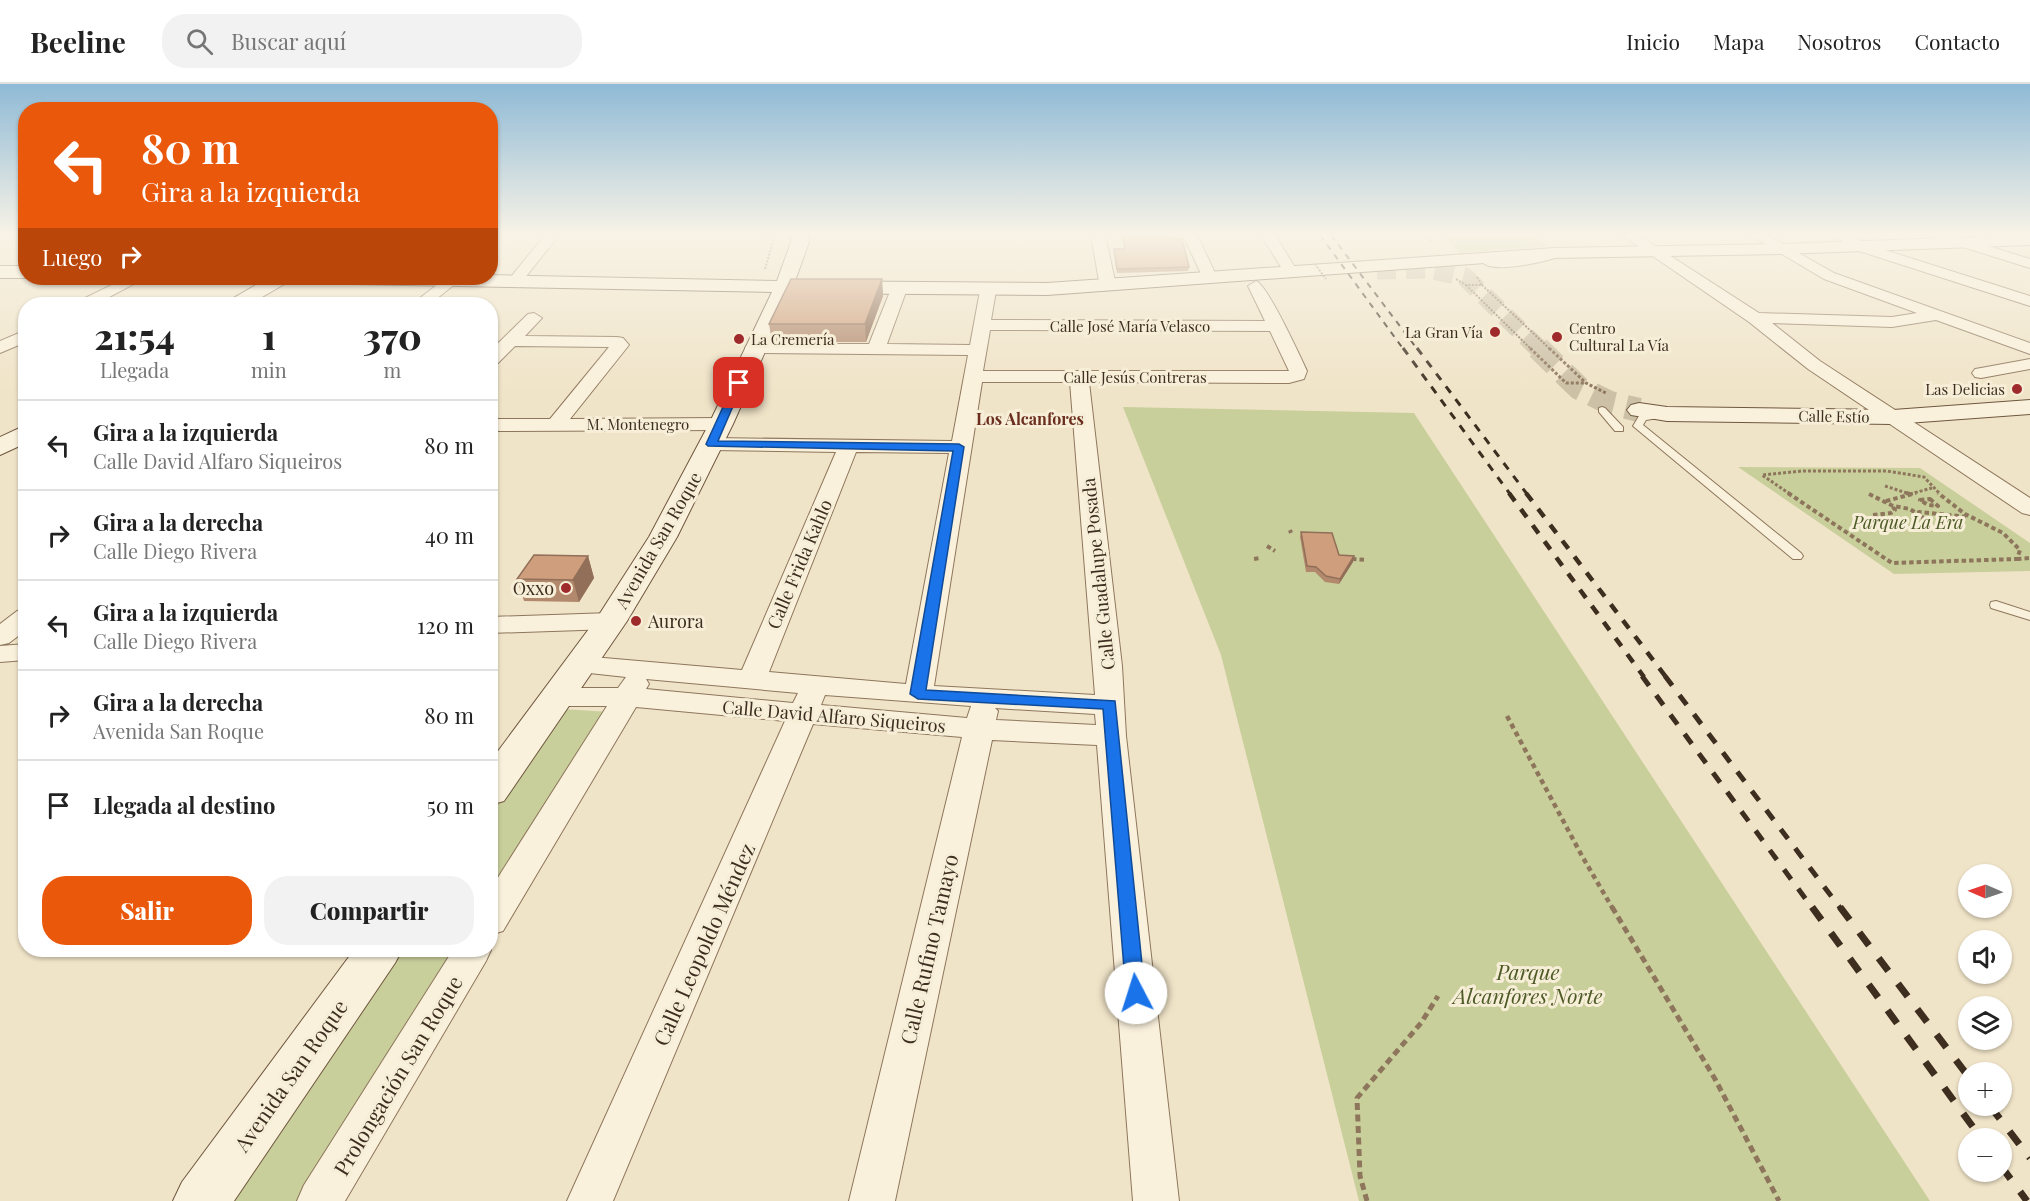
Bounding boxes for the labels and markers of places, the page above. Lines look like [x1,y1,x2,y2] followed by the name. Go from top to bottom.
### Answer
[1569,318,1670,355] place label: Centro Cultural La Vía
[1405,322,1484,342] place label: La Gran Vía
[1488,325,1502,339] marker: La Gran Vía
[751,329,835,349] place label: La Cremería
[1550,330,1564,344] marker: Centro Cultural La Vía
[732,332,746,346] marker: La Cremería
[713,357,764,408] pin
[1925,379,2005,399] place label: Las Delicias
[2010,382,2024,396] marker: Las Delicias
[513,576,554,600] place label: Oxxo
[559,581,573,595] marker: Oxxo
[647,609,704,633] place label: Aurora
[629,614,643,628] marker: Aurora

